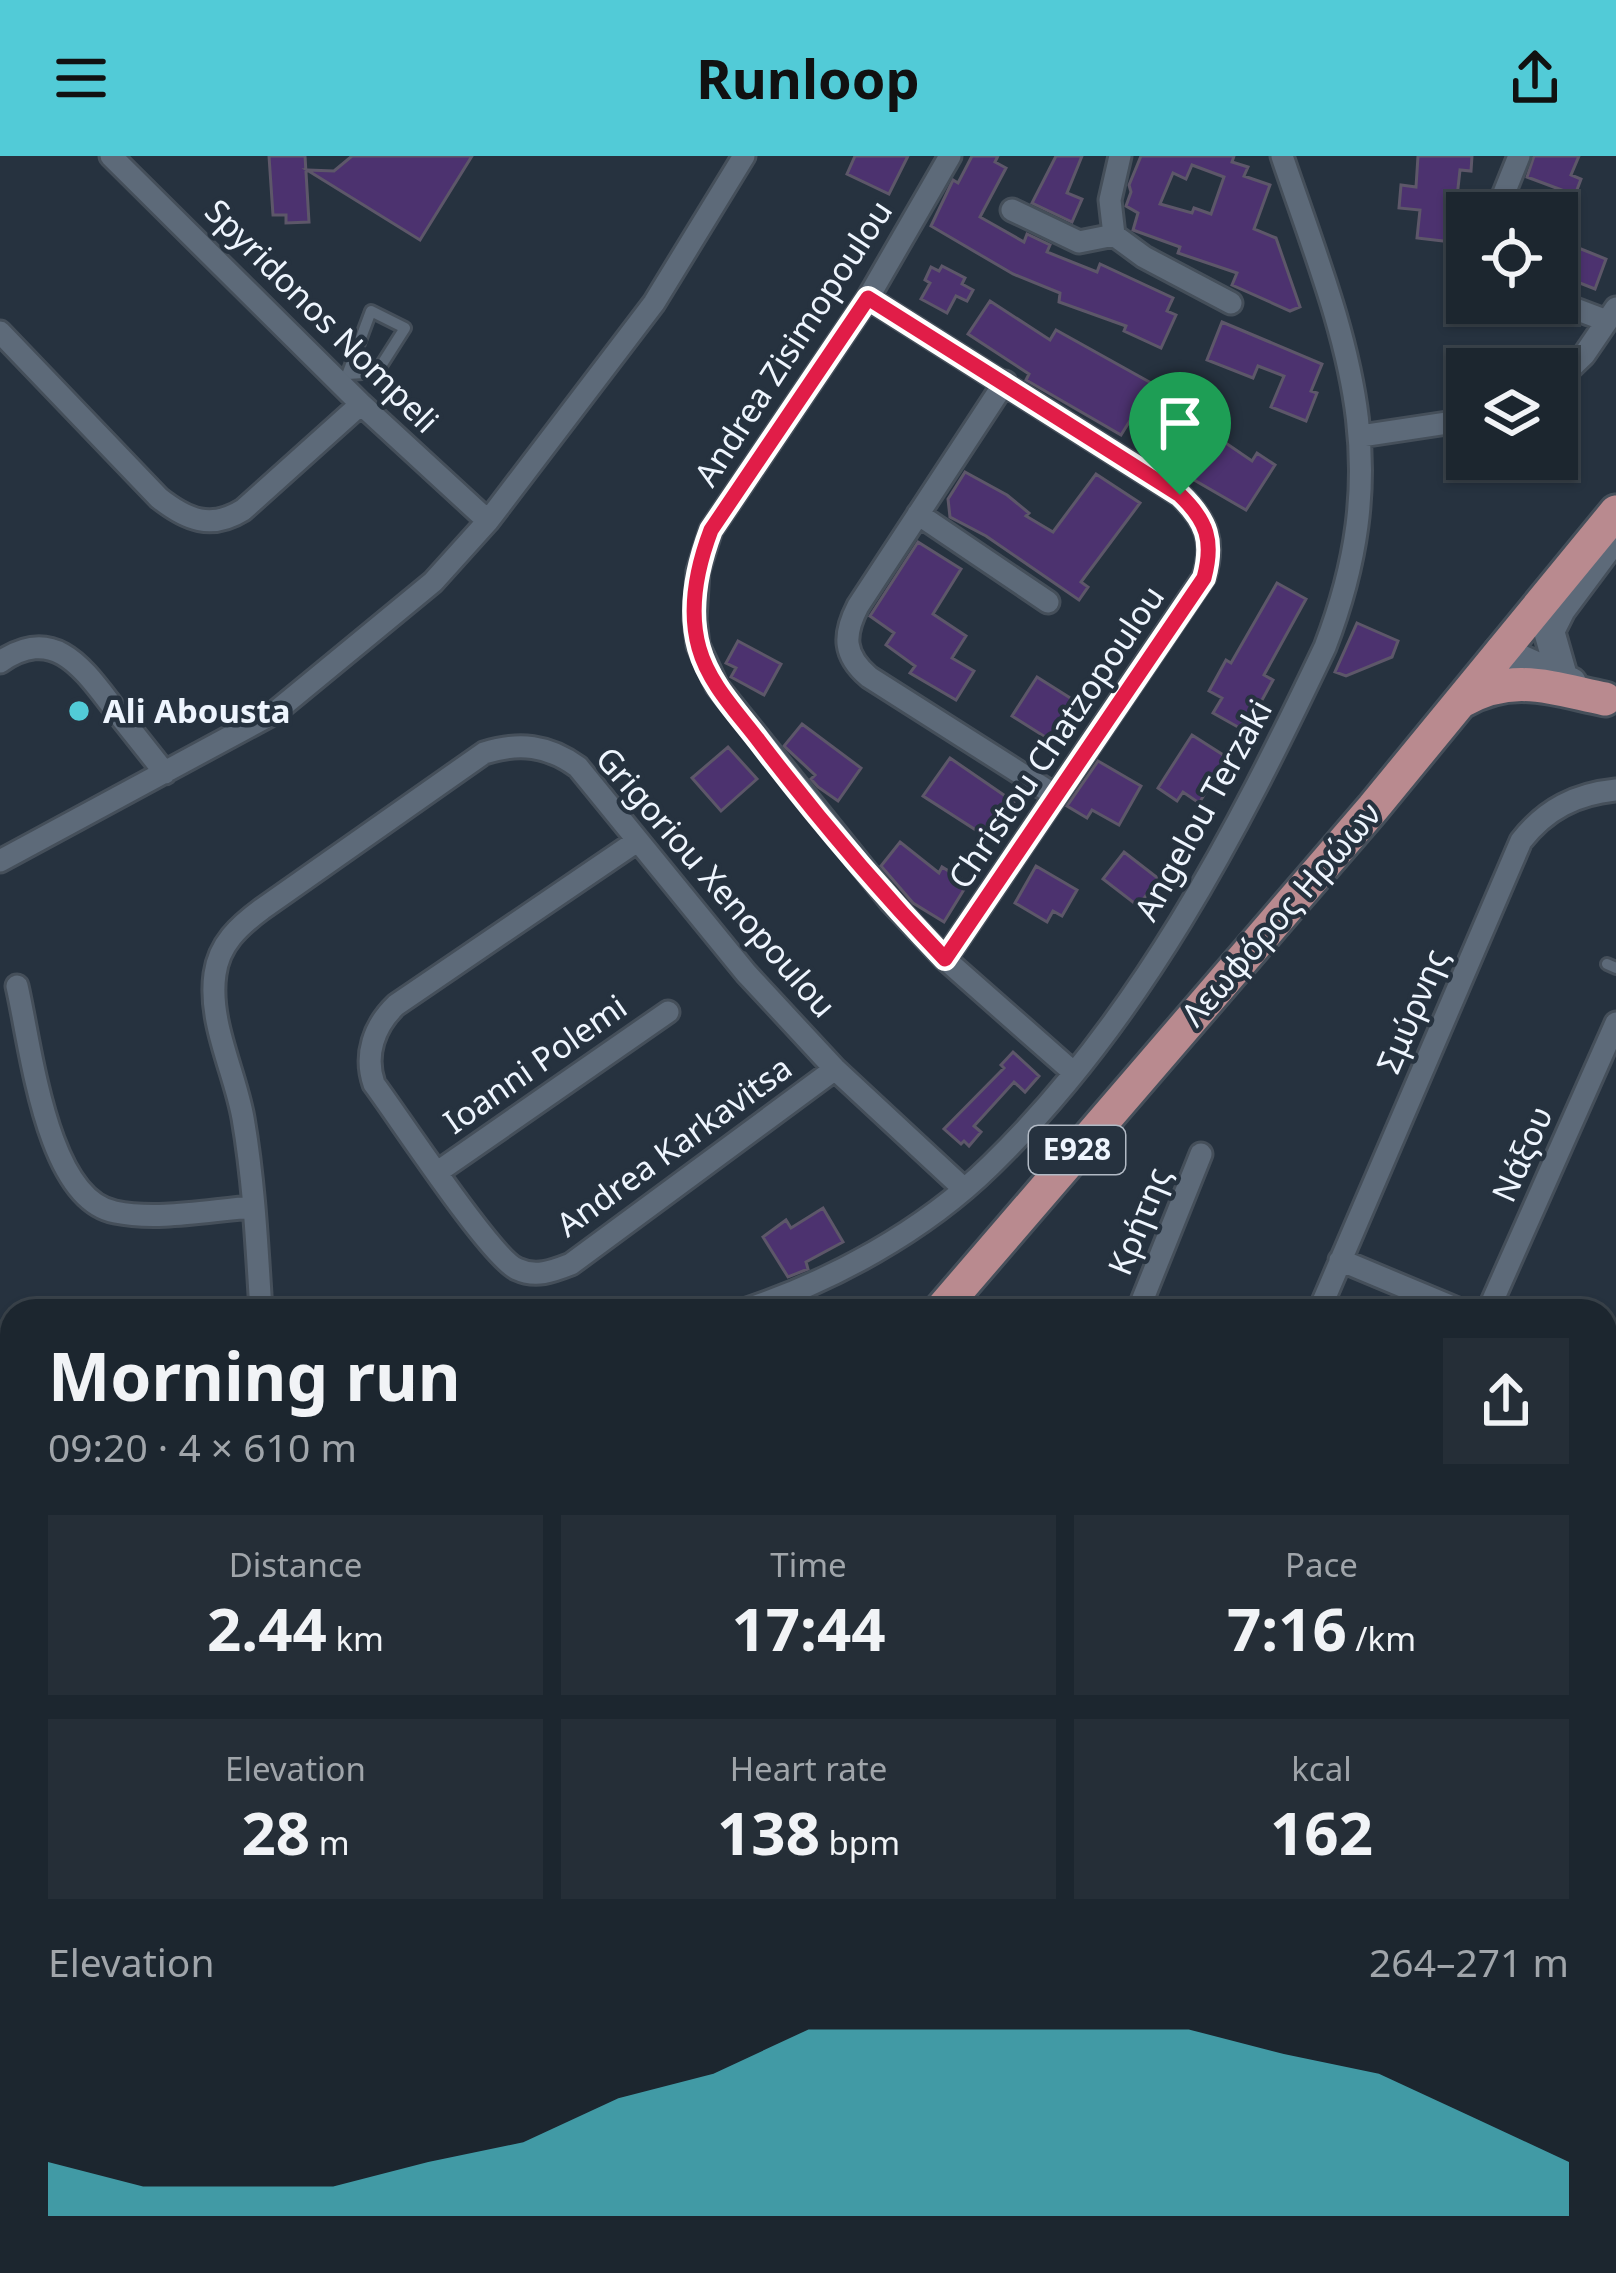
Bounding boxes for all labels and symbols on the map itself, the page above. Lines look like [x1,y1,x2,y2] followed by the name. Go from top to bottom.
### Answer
[196,189,449,442] street label: Spyridonos Nompeli
[683,191,902,494] street label: Andrea Zisimopoulou
[1129,372,1231,495] pin
[937,576,1174,897] street label: Christou Chatzopoulou
[103,688,291,733] place label: Ali Abousta
[1123,691,1282,928] street label: Angelou Terzaki
[66,698,92,724] marker: Ali Abousta
[586,737,847,1027] street label: Grigoriou Xenopoulou
[1171,792,1391,1035] street label: Λεωφόρος Ηρώων
[1365,942,1458,1080] street label: Σμύρνης
[434,984,635,1143] street label: Ioanni Polemi
[547,1045,800,1246] street label: Andrea Karkavitsa
[1481,1099,1563,1209] street label: Νάξου
[1029,1126,1125,1174] road number: E928
[1097,1160,1180,1281] street label: Κρήτης

